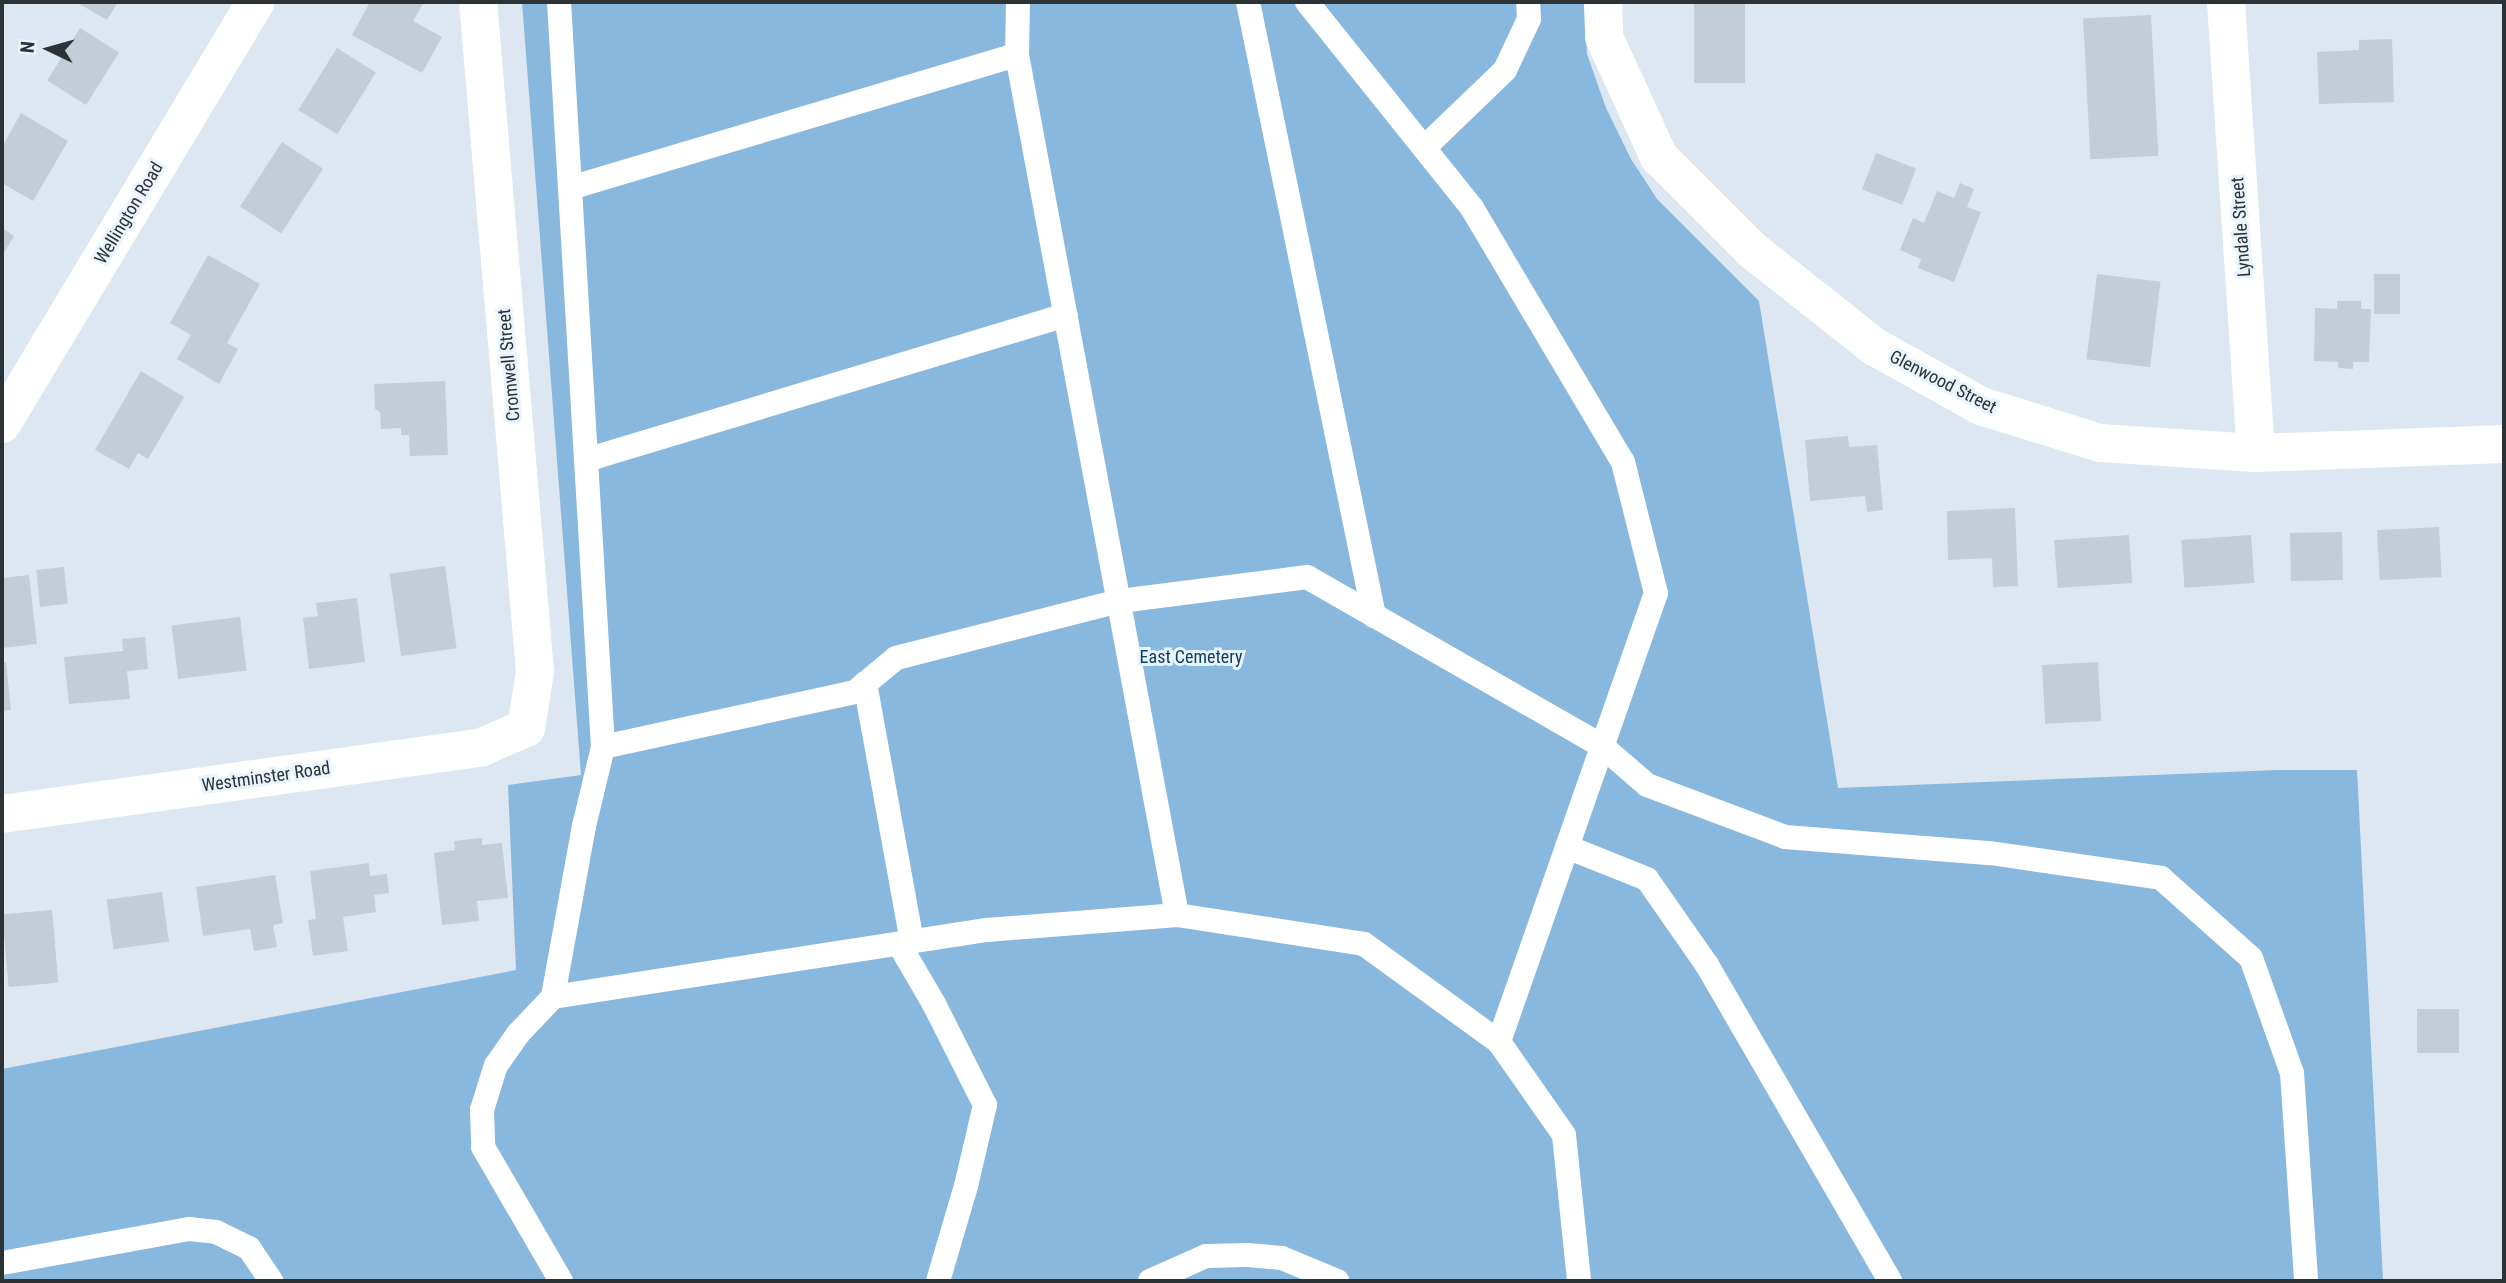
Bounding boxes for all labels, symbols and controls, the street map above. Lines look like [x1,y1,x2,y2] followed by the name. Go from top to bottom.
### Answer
[14,14,84,84] north arrow
[16,40,40,54] text: N
[90,158,168,268] street label: Wellington Road
[2227,176,2255,278] street label: Lyndale Street
[493,308,525,422] street label: Cromwell Street
[1886,346,2000,418] street label: Glenwood Street
[1140,646,1242,668] park label: East Cemetery
[200,757,332,797] street label: Westminster Road

